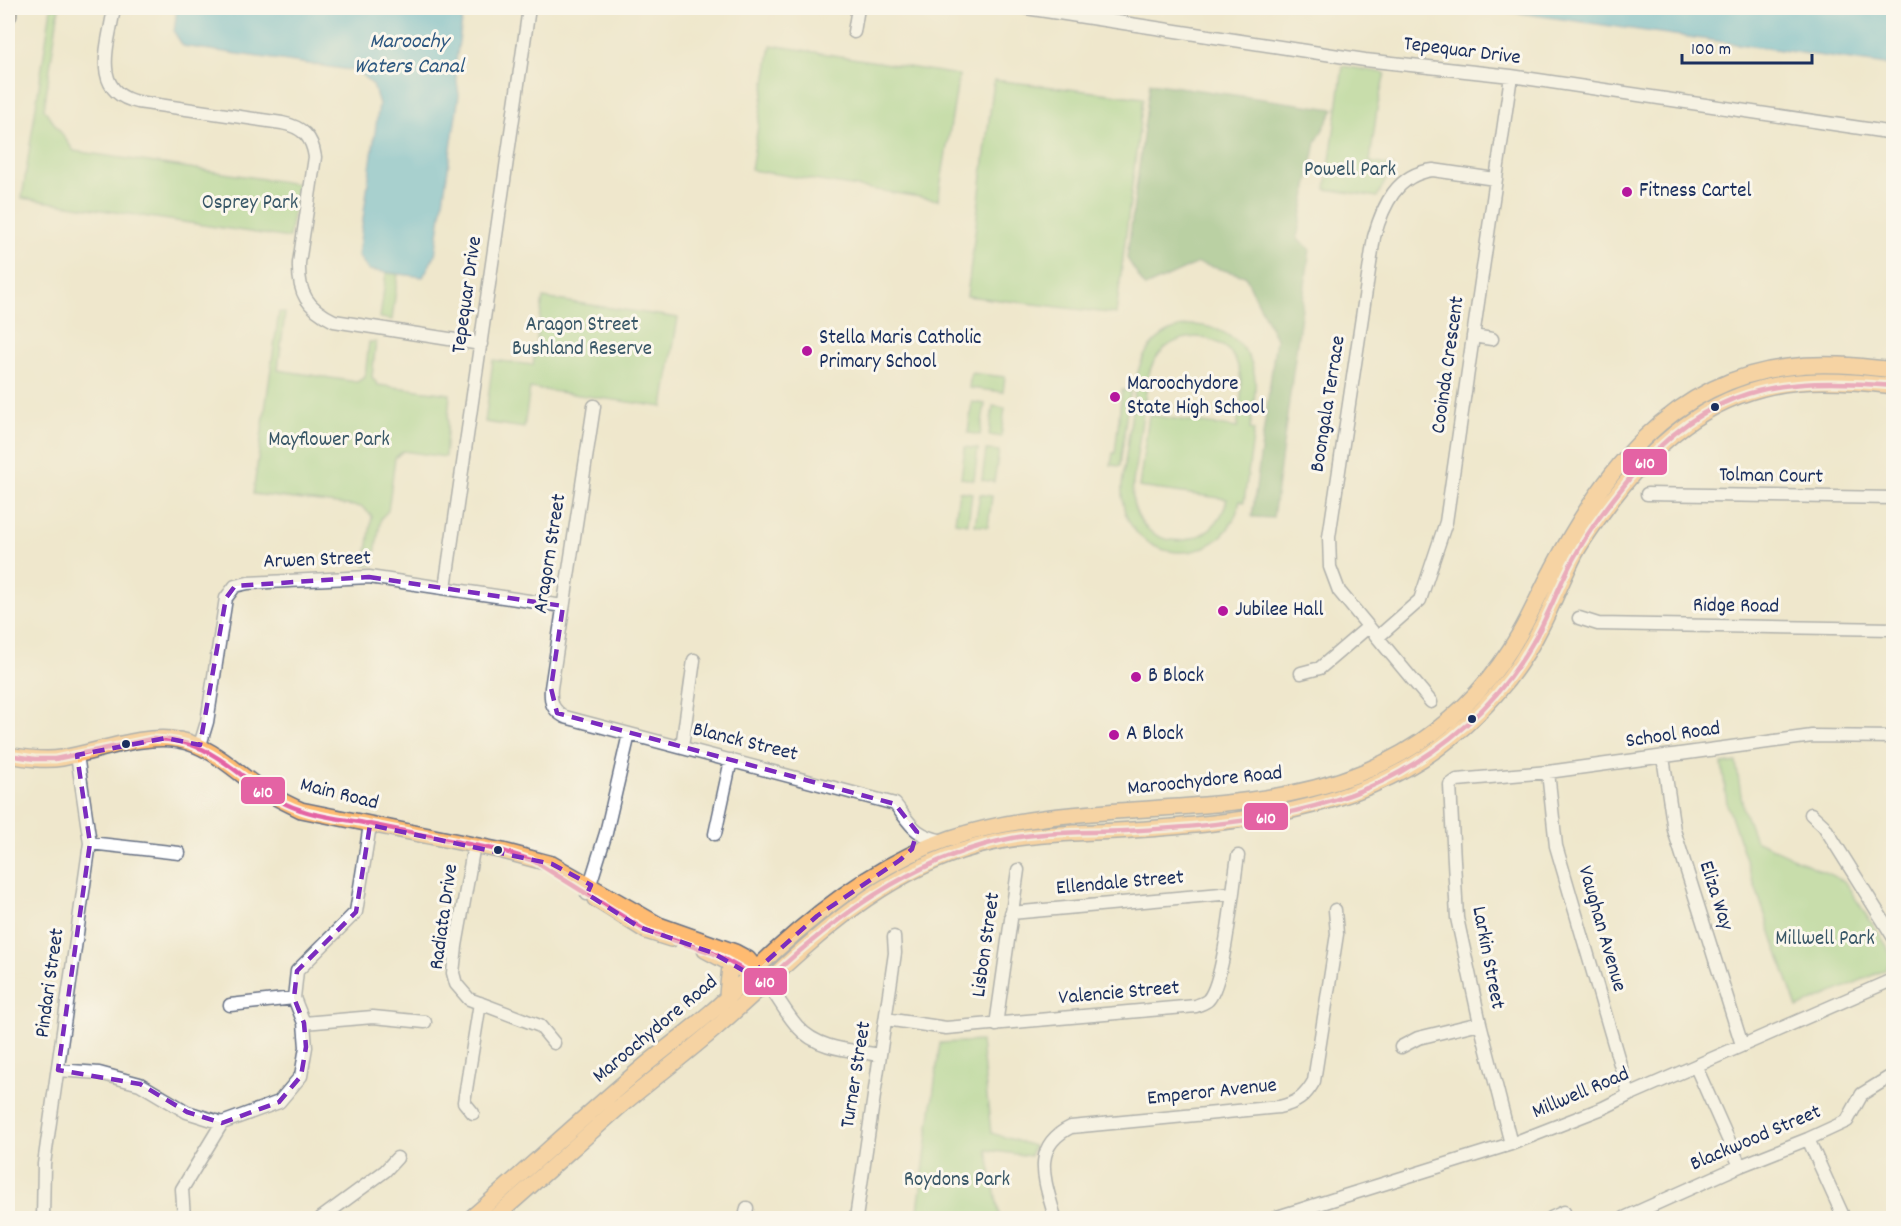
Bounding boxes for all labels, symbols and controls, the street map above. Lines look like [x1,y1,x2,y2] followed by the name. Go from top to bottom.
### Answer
[354,27,466,83] water label: Maroochy Waters Canal
[1682,27,1812,65] scale bar
[1402,30,1522,74] street label: Tepequar Drive
[1691,38,1731,63] text: 100 m
[1304,156,1396,186] park label: Powell Park
[1639,177,1751,207] place label: Fitness Cartel
[1620,185,1634,199] marker: Fitness Cartel
[202,189,298,219] park label: Osprey Park
[445,235,491,355] street label: Tepequar Drive
[1425,294,1474,436] street label: Cooinda Crescent
[512,311,652,365] park label: Aragon Street Bushland Reserve
[819,324,982,378] place label: Stella Maris Catholic Primary School
[1303,334,1355,474] street label: Boongala Terrace
[800,344,814,358] marker: Stella Maris Catholic Primary School
[1127,370,1265,424] place label: Maroochydore State High School
[1108,390,1122,404] marker: Maroochydore State High School
[1709,401,1721,413] unlabelled marker
[268,426,390,456] park label: Mayflower Park
[1622,448,1668,476] line badge: 610
[1635,453,1655,476] text: 610
[1719,461,1823,493] street label: Tolman Court
[527,492,575,616] street label: Aragorn Street
[263,544,372,578] street label: Arwen Street
[1693,591,1779,623] street label: Ridge Road
[1235,596,1324,626] place label: Jubilee Hall
[1216,604,1230,618] marker: Jubilee Hall
[1148,662,1204,692] place label: B Block
[1129,670,1143,684] marker: B Block
[1466,713,1478,725] unlabelled marker
[689,715,801,771] street label: Blanck Street
[1624,715,1722,757] street label: School Road
[1126,720,1184,750] place label: A Block
[1107,728,1121,742] marker: A Block
[120,738,132,750] unlabelled marker
[1126,759,1284,805] street label: Maroochydore Road
[297,771,381,819] street label: Main Road
[240,776,286,805] line badge: 610
[253,782,273,805] text: 610
[1243,802,1289,831] line badge: 610
[1256,808,1276,831] text: 610
[492,844,504,856] unlabelled marker
[1690,857,1740,935] street label: Eliza Way
[423,862,467,972] street label: Radiata Drive
[1055,863,1185,905] street label: Ellendale Street
[1569,863,1633,995] street label: Vaughan Avenue
[965,891,1009,999] street label: Lisbon Street
[1462,904,1512,1012] street label: Larkin Street
[1775,925,1875,955] park label: Millwell Park
[28,926,74,1040] street label: Pindari Street
[743,967,788,996] line badge: 610
[587,969,725,1091] street label: Maroochydore Road
[755,972,775,995] text: 610
[1057,974,1181,1014] street label: Valencie Street
[834,1019,880,1131] street label: Turner Street
[1528,1060,1634,1128] street label: Millwell Road
[1146,1071,1278,1115] street label: Emperor Avenue
[1686,1098,1826,1180] street label: Blackwood Street
[904,1166,1010,1196] park label: Roydons Park

